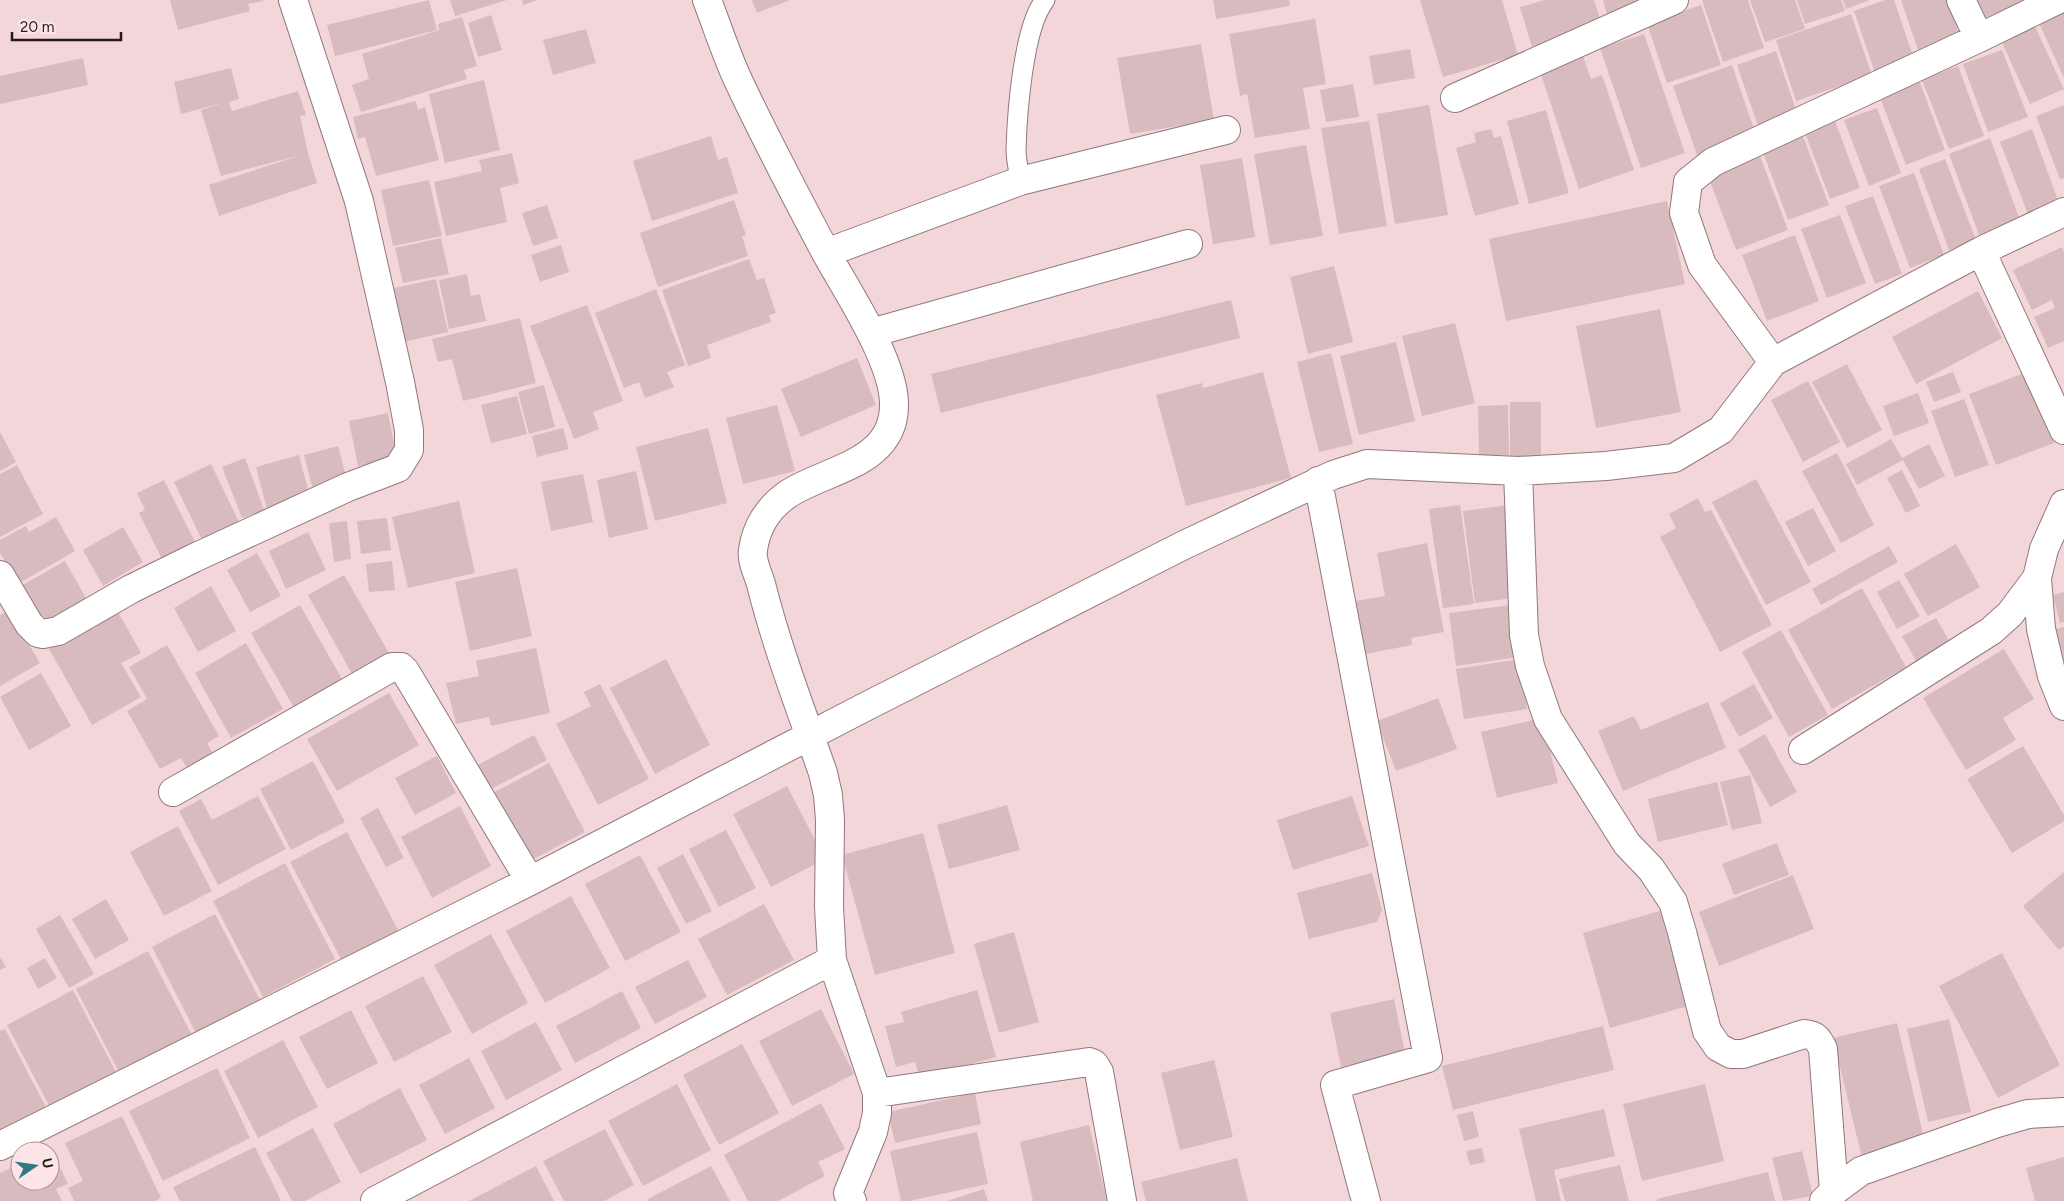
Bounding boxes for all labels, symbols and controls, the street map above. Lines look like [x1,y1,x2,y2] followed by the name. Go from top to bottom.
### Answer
[12,10,121,42] scale bar
[20,18,54,36] text: 20 m
[10,1141,60,1191] north arrow
[38,1156,57,1170] text: U

